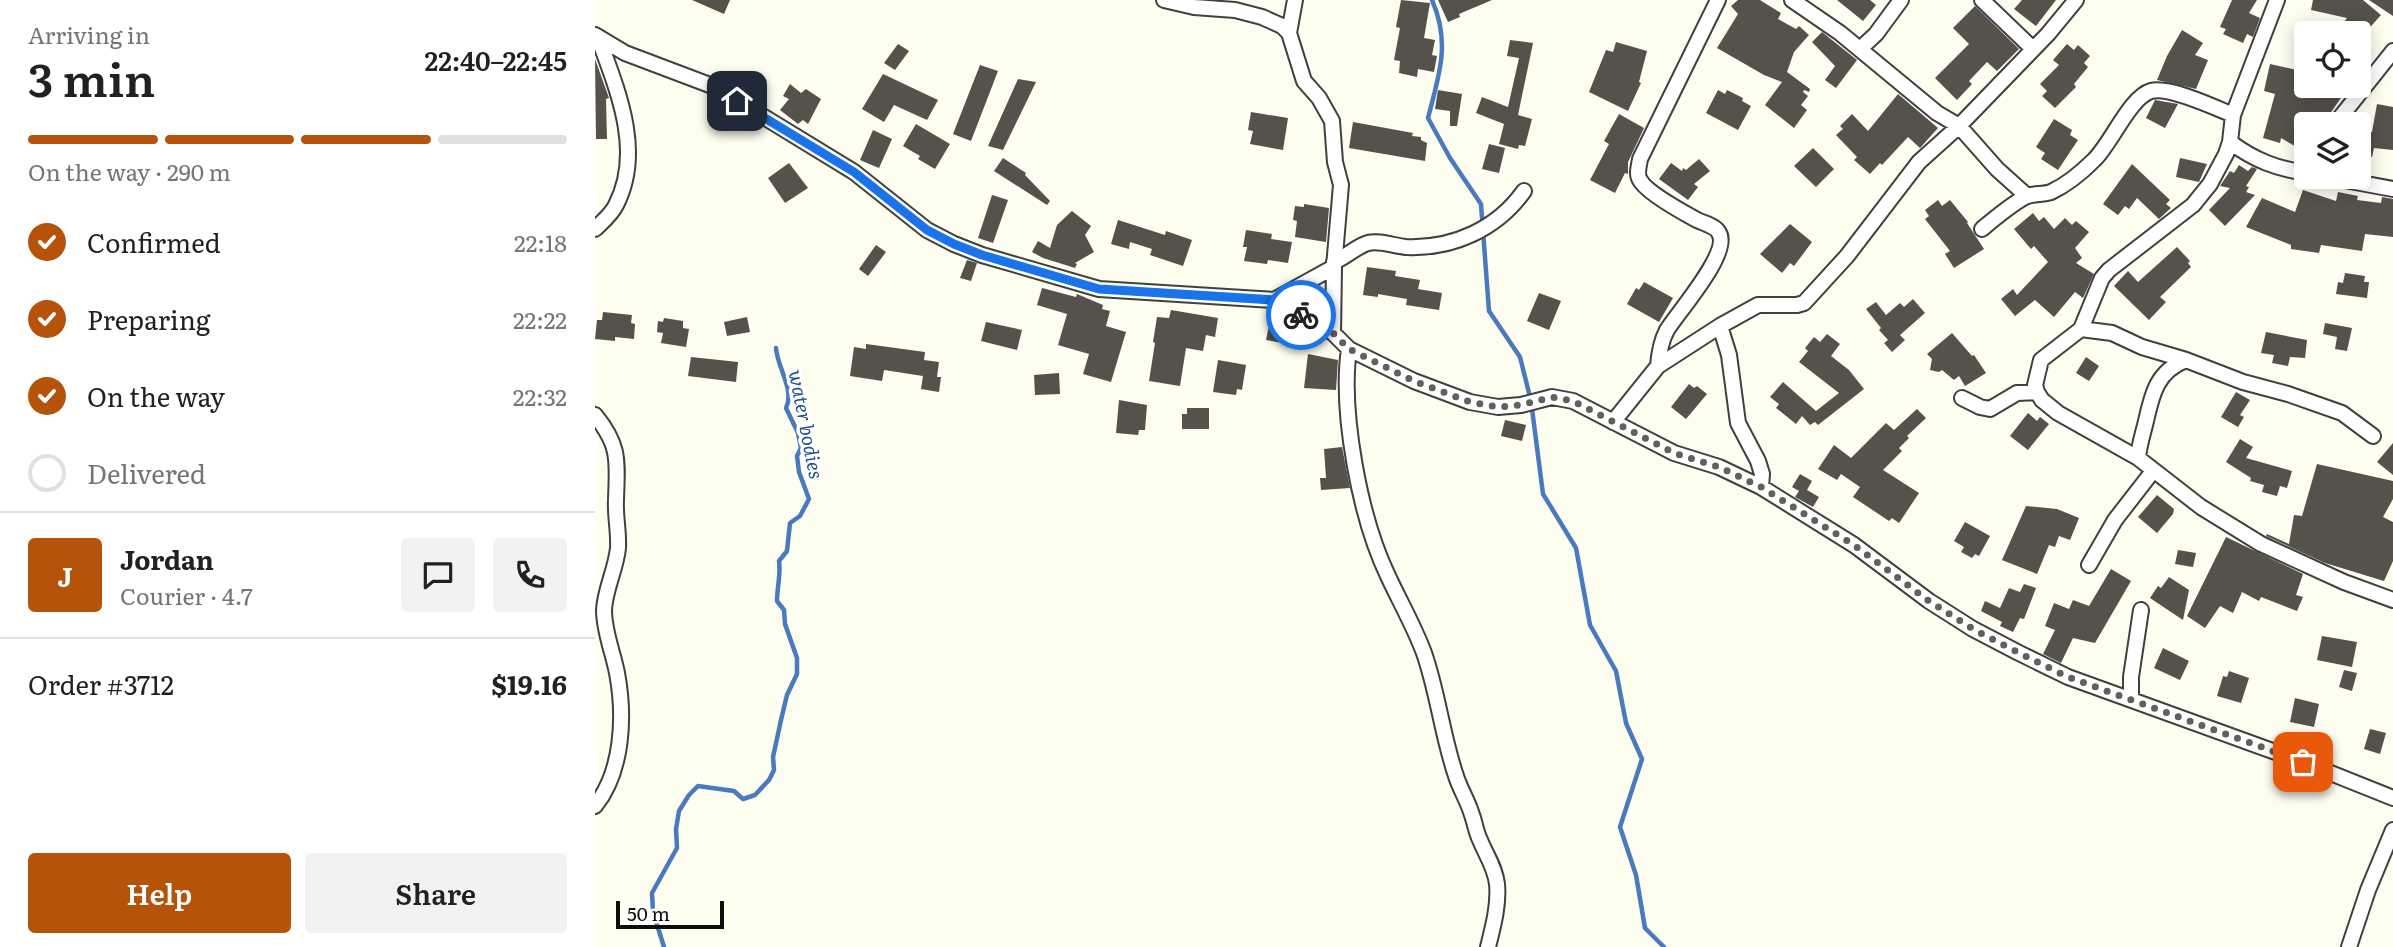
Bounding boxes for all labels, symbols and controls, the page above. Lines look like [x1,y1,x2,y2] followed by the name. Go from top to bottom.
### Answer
[28,17,150,51] text: Arriving in
[2294,21,2371,189] map controls
[2294,21,2371,98] button: locate
[425,40,567,79] text: 22:40–22:45
[28,43,155,111] text: 3 min
[707,71,767,131] pin
[718,82,756,120] icon: home
[2294,112,2371,189] button: layers
[28,154,231,188] text: On the way · 290 m
[87,222,221,261] text: Confirmed
[28,223,66,261] icon: check
[514,225,567,259] text: 22:18
[1266,280,1336,350] courier
[1282,296,1320,334] icon: bike
[87,299,210,338] text: Preparing
[28,300,66,338] icon: check
[513,302,567,336] text: 22:22
[783,367,831,481] water label: water bodies
[87,376,225,415] text: On the way
[28,377,66,415] icon: check
[513,379,567,413] text: 22:32
[87,453,206,492] text: Delivered
[401,538,475,612] button: chat
[493,538,567,612] button: phone
[120,539,214,578] text: Jordan
[58,556,72,595] text: J
[120,578,253,612] text: Courier · 4.7
[28,664,174,703] text: Order #3712
[492,664,567,703] text: $19.16
[2273,732,2333,792] pin
[2284,743,2322,781] icon: bag
[28,853,291,933] button: Help
[305,853,567,933] button: Share
[616,898,725,930] scale bar
[627,899,670,927] text: 50 m

